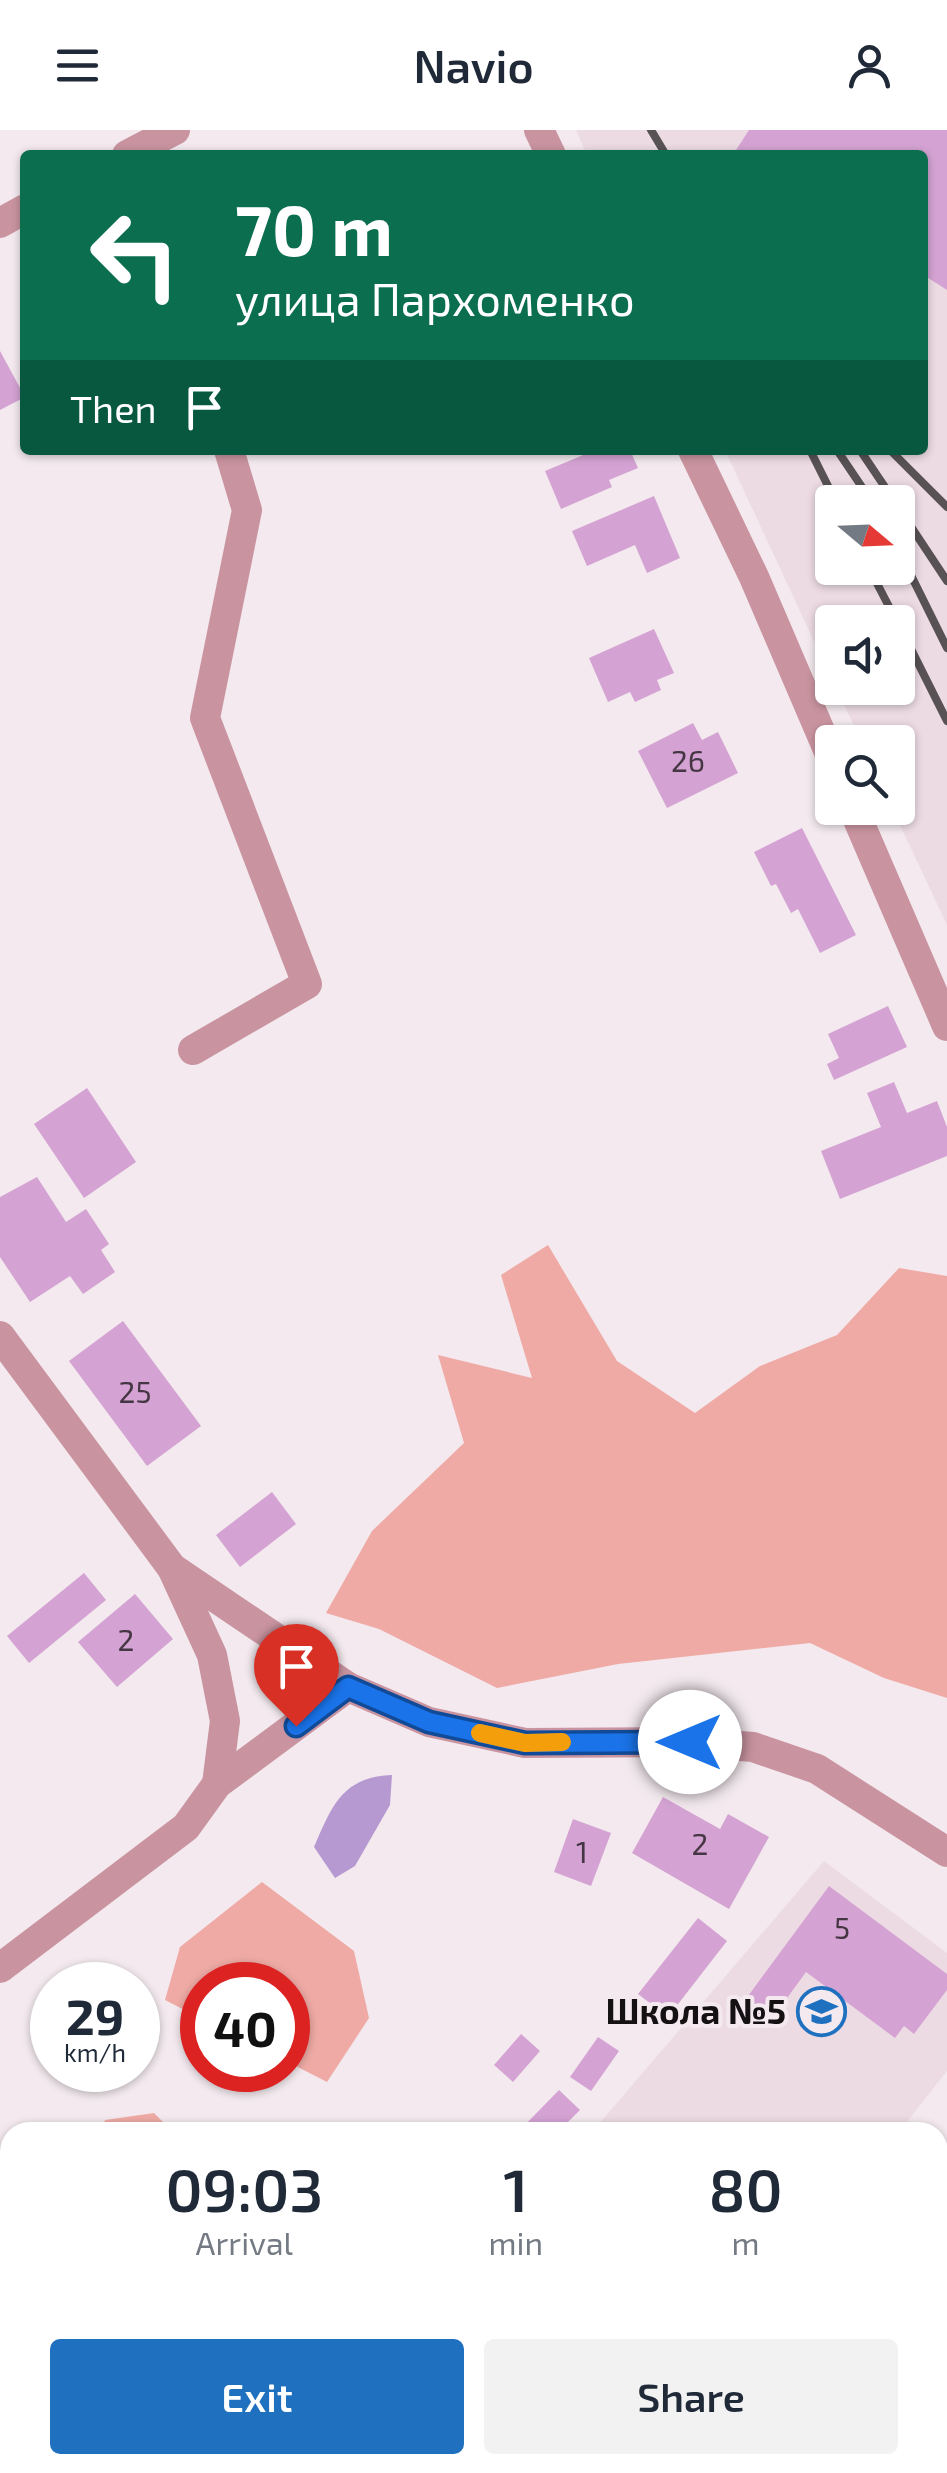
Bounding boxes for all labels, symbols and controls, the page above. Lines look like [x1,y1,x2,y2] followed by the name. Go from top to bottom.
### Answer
[50,38,105,93] icon: menu
[413,38,534,92] text: Navio
[842,38,897,93] icon: person
[235,186,393,270] text: 70 m
[70,190,200,320] icon: left
[235,271,635,325] text: улица Пархоменко
[177,380,232,435] icon: arrive
[70,385,157,431] text: Then
[815,485,915,585] north arrow
[815,485,915,825] map controls
[815,605,915,705] button: sound
[815,725,915,825] button: search
[671,742,705,778] house number: 26
[119,1373,151,1409] house number: 25
[118,1621,134,1657] house number: 2
[254,1624,339,1727] pin
[269,1639,324,1694] icon: arrive
[638,1690,742,1794] position arrow
[692,1825,708,1861] house number: 2
[576,1833,588,1869] house number: 1
[834,1909,850,1945] house number: 5
[180,1962,310,2092] speed limit sign: 40
[66,1985,124,2045] text: 29
[795,1986,847,2038] school or university icon: Школа №5
[605,1989,786,2031] place label: Школа №5
[64,2037,126,2067] text: km/h
[165,2152,323,2224] text: 09:03
[503,2152,528,2224] text: 1
[709,2152,783,2224] text: 80
[196,2223,293,2261] text: Arrival
[489,2223,543,2261] text: min
[732,2223,760,2261] text: m
[50,2339,464,2454] button: Exit
[484,2339,898,2454] button: Share

